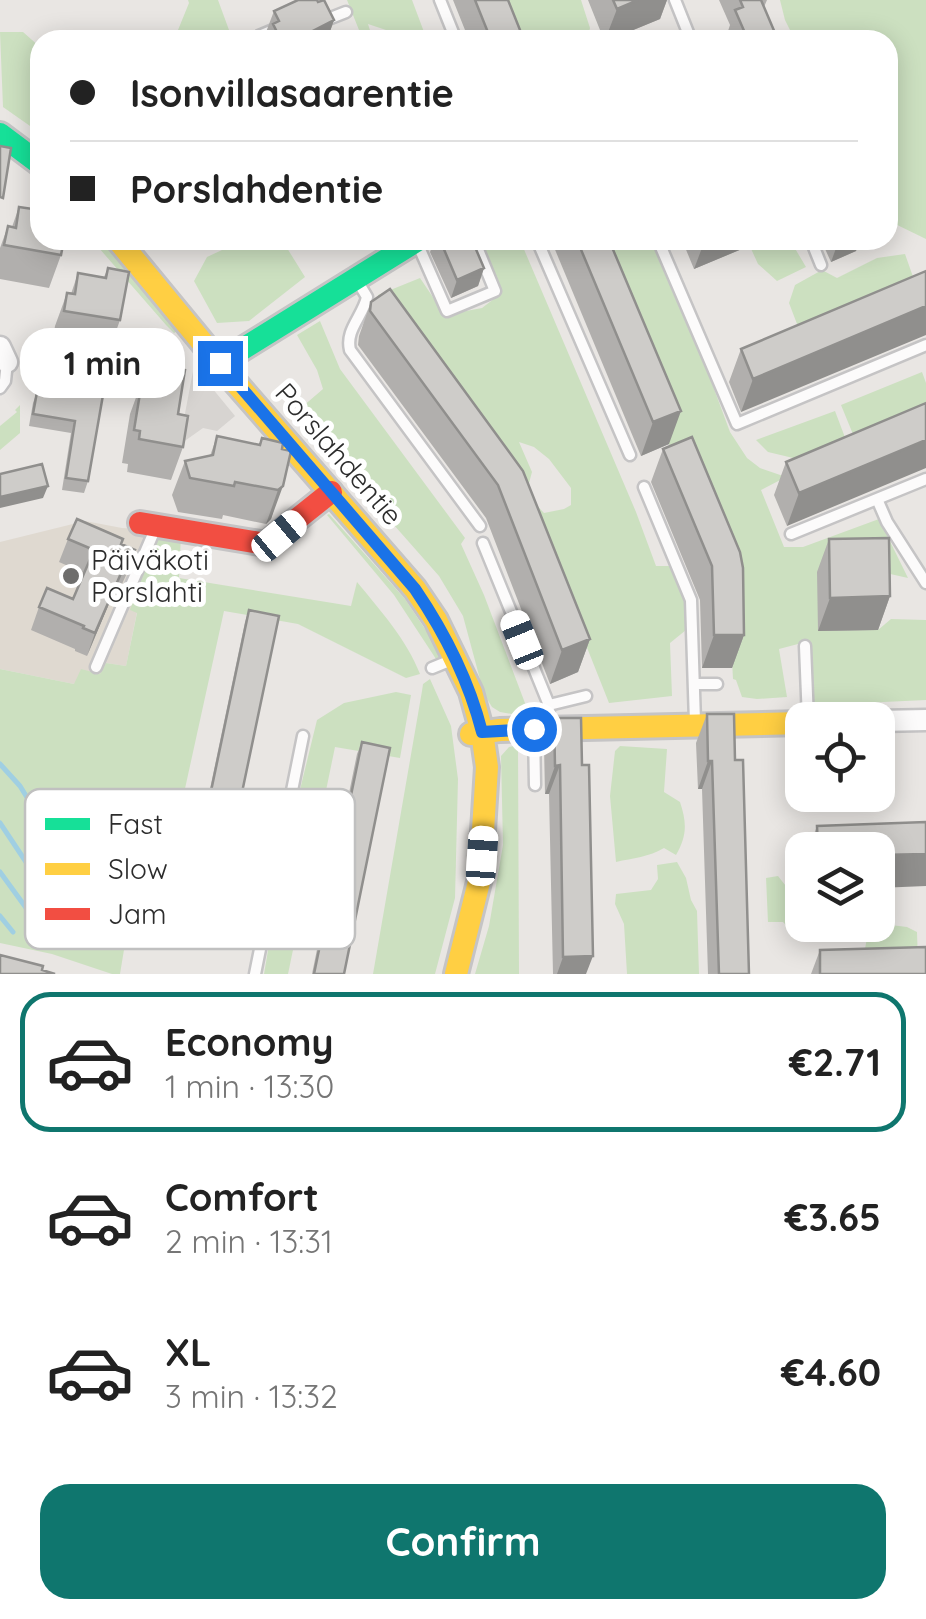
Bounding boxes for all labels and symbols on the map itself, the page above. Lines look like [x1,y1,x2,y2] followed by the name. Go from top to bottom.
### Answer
[20,328,185,398] callout: 1 min
[198,341,243,386] route end
[268,375,411,532] street label: Porslahdentie
[246,505,312,567] car
[91,542,209,609] place label: Päiväkoti Porslahti
[60,565,82,587] marker: Päiväkoti Porslahti
[497,607,547,673] car
[512,707,557,752] route start
[25,789,355,949] legend
[108,806,163,841] text: Fast
[465,825,499,887] car
[108,851,168,886] text: Slow
[108,896,167,931] text: Jam

